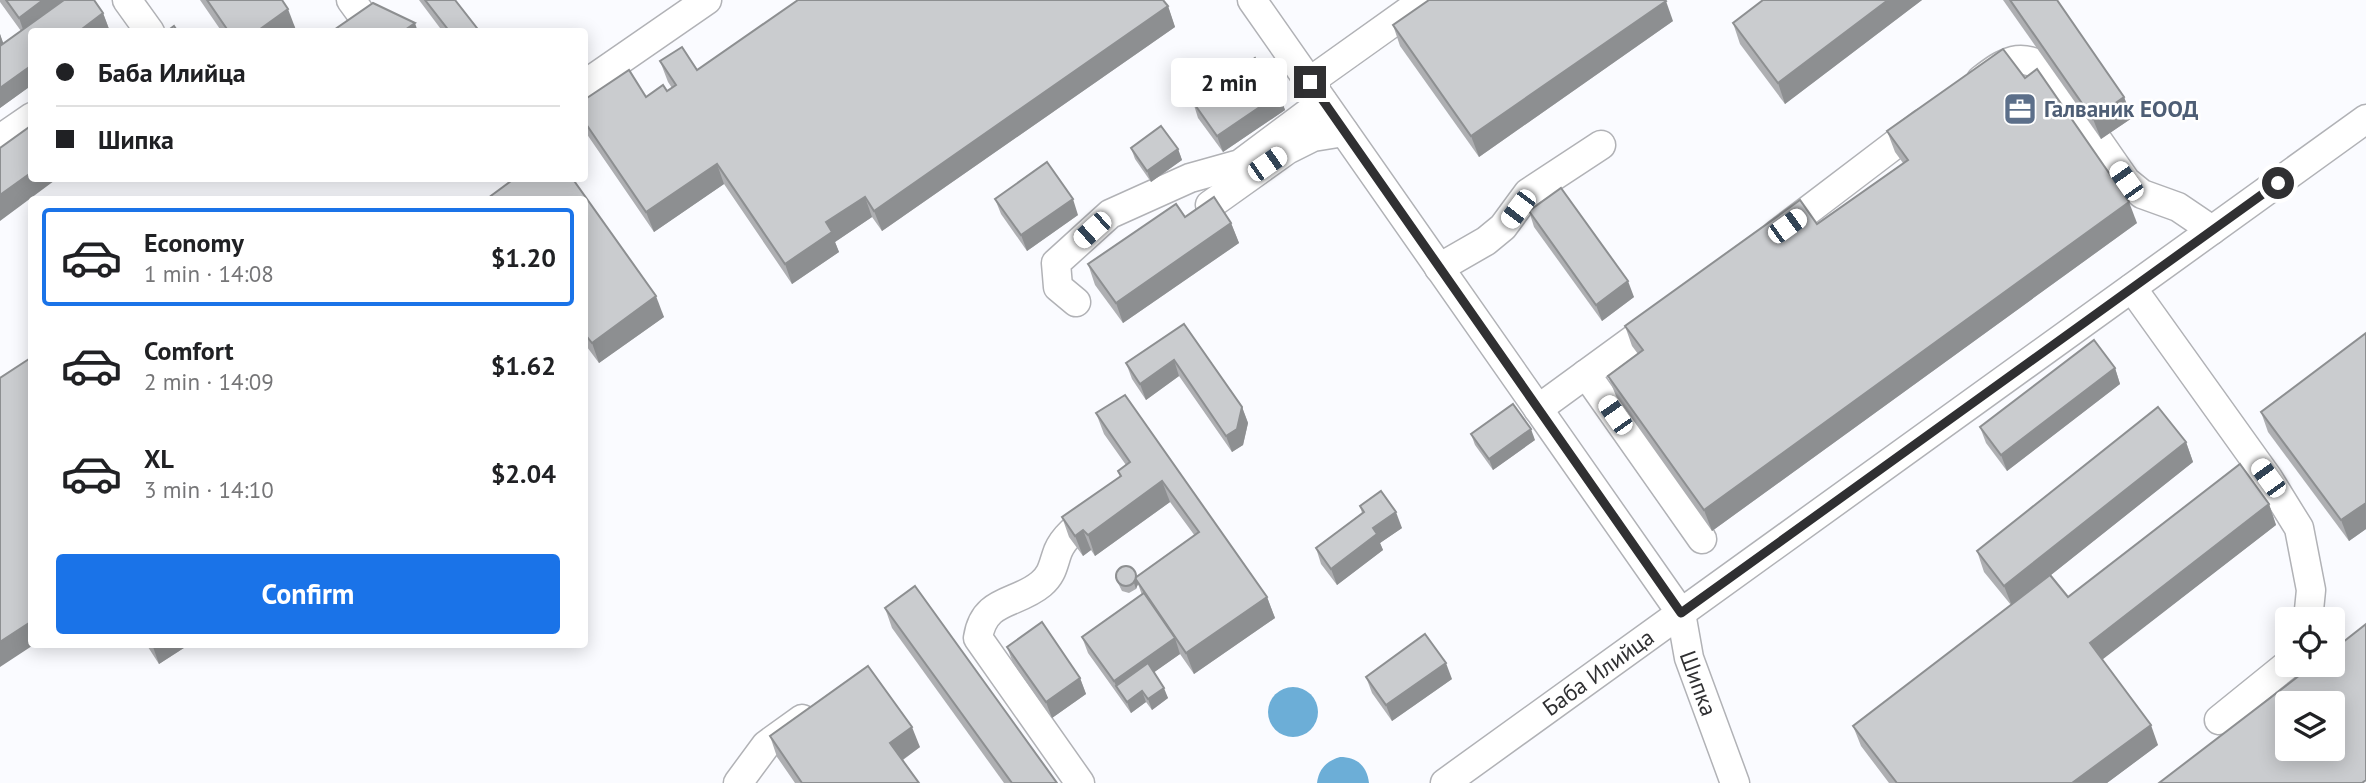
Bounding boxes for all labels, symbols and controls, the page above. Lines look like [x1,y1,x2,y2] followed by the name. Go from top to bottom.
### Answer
[98,56,246,89] text: Баба Илийца
[1170,57,1286,106] callout: 2 min
[1294,66,1326,98] route end
[1201,68,1257,97] text: 2 min
[2001,90,2039,128] office icon: Галваник ЕООД
[2044,94,2198,123] place label: Галваник ЕООД
[98,123,174,156] text: Шипка
[1244,143,1291,185] car
[2106,158,2147,204] car
[2262,167,2294,199] route start
[1497,186,1540,232] car
[1764,205,1811,247] car
[1070,208,1115,252] car
[60,226,123,289] icon: car
[144,226,244,259] text: Economy
[491,241,556,274] text: $1.20
[144,259,274,288] text: 1 min · 14:08
[60,334,123,397] icon: car
[144,334,234,367] text: Comfort
[491,349,556,382] text: $1.62
[144,367,274,396] text: 2 min · 14:09
[1595,392,1636,438] car
[60,442,123,505] icon: car
[144,442,174,475] text: XL
[2248,455,2289,501] car
[491,457,556,490] text: $2.04
[144,475,274,504] text: 3 min · 14:10
[56,554,560,634] button: Confirm
[2275,607,2345,761] map controls
[2275,607,2345,677] button: locate
[1537,622,1659,722] street label: Баба Илийца
[1674,647,1724,720] street label: Шипка
[2275,691,2345,761] button: layers

